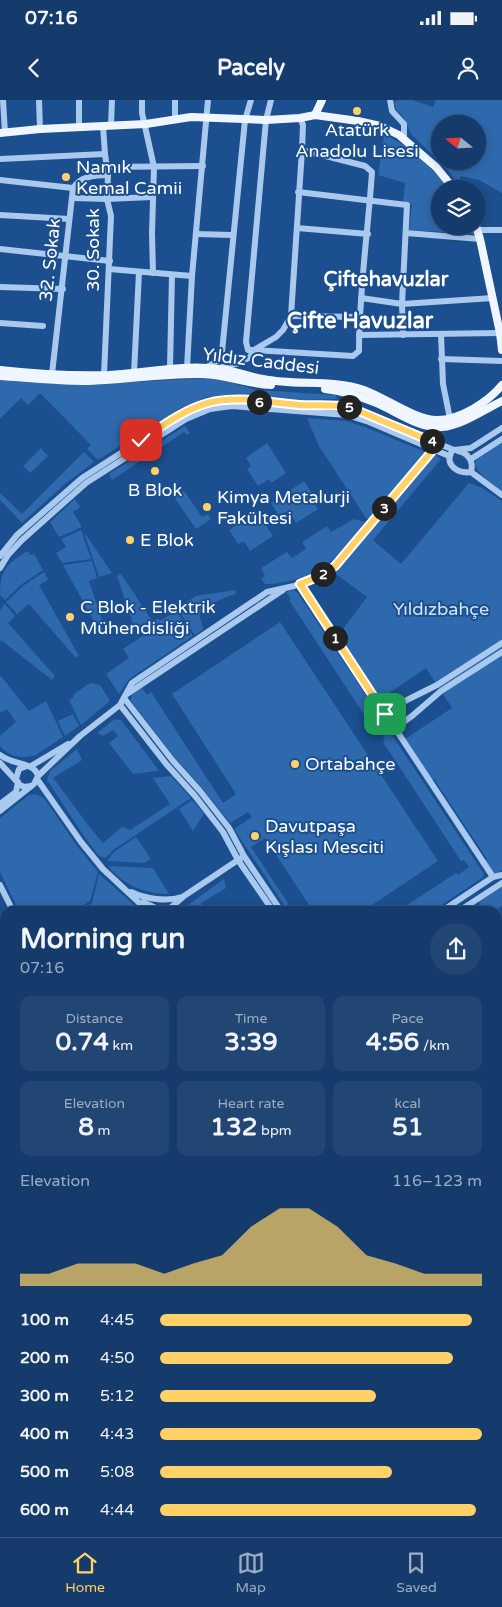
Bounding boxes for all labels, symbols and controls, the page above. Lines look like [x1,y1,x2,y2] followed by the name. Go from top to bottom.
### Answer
[25,7,78,29] text: 07:16
[20,54,48,82] icon: back
[454,54,482,82] icon: person
[217,55,285,81] text: Pacely
[351,105,363,117] marker: Atatürk Anadolu Lisesi
[431,115,486,170] north arrow
[431,115,486,235] map controls
[295,119,419,162] place label: Atatürk Anadolu Lisesi
[76,156,182,199] place label: Namık Kemal Camii
[60,171,72,183] marker: Namık Kemal Camii
[431,180,486,235] button: layers
[82,208,104,292] street label: 30. Sokak
[35,217,65,303] street label: 32. Sokak
[324,268,449,292] district label: Çiftehavuzlar
[287,308,434,334] district label: Çifte Havuzlar
[201,343,321,379] street label: Yıldız Caddesi
[246,390,272,414] pin: 6
[255,394,264,411] text: 6
[336,394,362,420] pin: 5
[345,399,354,416] text: 5
[120,419,162,461] pin
[127,426,155,454] icon: check
[420,428,444,454] pin: 4
[428,433,437,450] text: 4
[149,465,161,477] marker: B Blok
[128,479,183,501] place label: B Blok
[217,486,350,529] place label: Kimya Metalurji Fakültesi
[372,496,396,520] pin: 3
[380,500,389,517] text: 3
[201,501,213,513] marker: Kimya Metalurji Fakültesi
[140,529,194,551] place label: E Blok
[124,534,136,546] marker: E Blok
[310,562,336,586] pin: 2
[319,566,328,583] text: 2
[80,596,216,639] place label: C Blok - Elektrik Mühendisliği
[393,598,489,620] park label: Yıldızbahçe
[64,611,76,623] marker: C Blok - Elektrik Mühendisliği
[322,626,348,650] pin: 1
[331,630,340,647] text: 1
[364,693,406,735] pin
[371,700,399,728] icon: arrive
[305,753,396,775] place label: Ortabahçe
[289,758,301,770] marker: Ortabahçe
[265,815,384,858] place label: Davutpaşa Kışlası Mesciti
[249,830,261,842] marker: Davutpaşa Kışlası Mesciti
[20,922,185,956] text: Morning run
[430,923,482,975] button: share
[20,958,64,978] text: 07:16
[66,1010,123,1027] text: Distance
[235,1010,267,1027] text: Time
[392,1010,424,1027] text: Pace
[56,1027,109,1057] text: 0.74
[224,1027,278,1057] text: 3:39
[366,1027,419,1057] text: 4:56
[109,1037,133,1054] text: km
[419,1037,450,1054] text: /km
[64,1095,125,1112] text: Elevation
[218,1095,284,1112] text: Heart rate
[395,1095,421,1112] text: kcal
[78,1112,94,1142] text: 8
[210,1112,257,1142] text: 132
[392,1112,423,1142] text: 51
[94,1122,110,1139] text: m
[257,1122,292,1139] text: bpm
[20,1171,90,1191] text: Elevation
[392,1171,482,1191] text: 116–123 m
[20,1310,69,1330] text: 100 m
[100,1310,134,1330] text: 4:45
[20,1348,69,1368] text: 200 m
[100,1348,134,1368] text: 4:50
[20,1386,69,1406] text: 300 m
[100,1386,134,1406] text: 5:12
[20,1424,69,1444] text: 400 m
[100,1424,134,1444] text: 4:43
[20,1462,69,1482] text: 500 m
[100,1462,134,1482] text: 5:08
[20,1500,69,1520] text: 600 m
[100,1500,134,1520] text: 4:44
[65,1549,105,1596] tab: Home
[235,1549,266,1596] tab: Map
[396,1549,437,1596] tab: Saved

